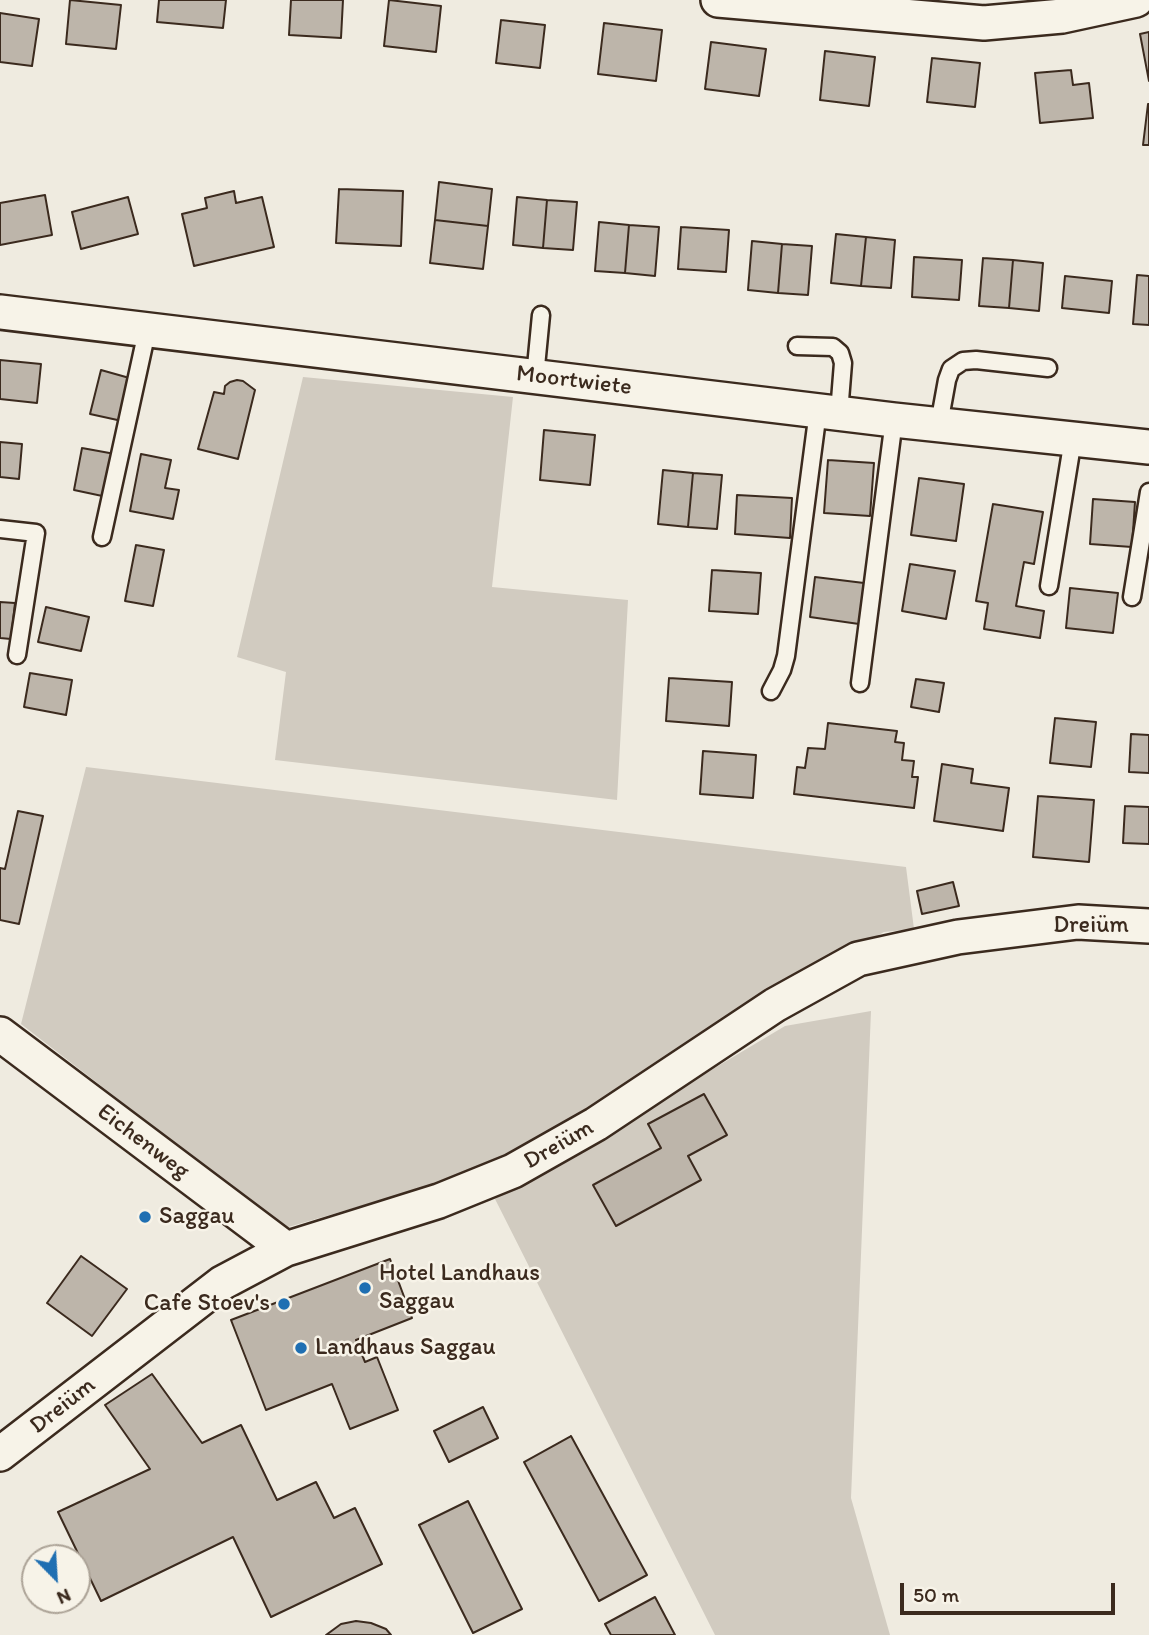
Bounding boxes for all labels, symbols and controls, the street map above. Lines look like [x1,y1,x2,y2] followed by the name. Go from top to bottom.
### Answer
[515,360,633,402] street label: Moortwiete
[1053,912,1129,940] street label: Dreiüm
[91,1098,195,1186] street label: Eichenweg
[519,1114,599,1176] street label: Dreiüm
[159,1203,235,1231] place label: Saggau
[137,1209,153,1225] marker: Saggau
[379,1260,540,1316] place label: Hotel Landhaus Saggau
[357,1280,373,1296] marker: Hotel Landhaus Saggau
[144,1290,270,1318] place label: Cafe Stoev's
[276,1296,292,1312] marker: Cafe Stoev's
[315,1334,496,1362] place label: Landhaus Saggau
[293,1340,309,1356] marker: Landhaus Saggau
[24,1371,102,1441] street label: Dreiüm
[21,1544,91,1614] north arrow
[904,1568,1119,1612] scale bar
[913,1582,959,1607] text: 50 m
[53,1584,74,1610] text: N

